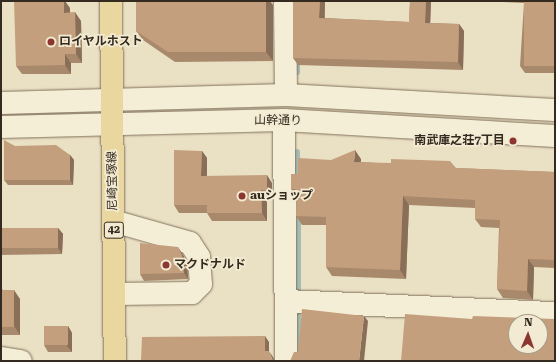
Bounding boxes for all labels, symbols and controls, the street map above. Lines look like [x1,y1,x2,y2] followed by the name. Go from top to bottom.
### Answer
[59,35,143,49] place label: ロイヤルホスト
[46,37,56,47] marker: ロイヤルホスト
[254,113,302,129] street label: 山幹通り
[414,134,505,148] place label: 南武庫之荘7丁目
[508,136,518,146] marker: 南武庫之荘7丁目
[105,151,121,211] street label: 尼崎宝塚線
[250,189,313,203] place label: auショップ
[237,191,247,201] marker: auショップ
[103,221,125,239] road number: 42
[174,258,246,272] place label: マクドナルド
[161,260,171,270] marker: マクドナルド
[508,314,548,354] north arrow
[524,316,533,329] text: N

